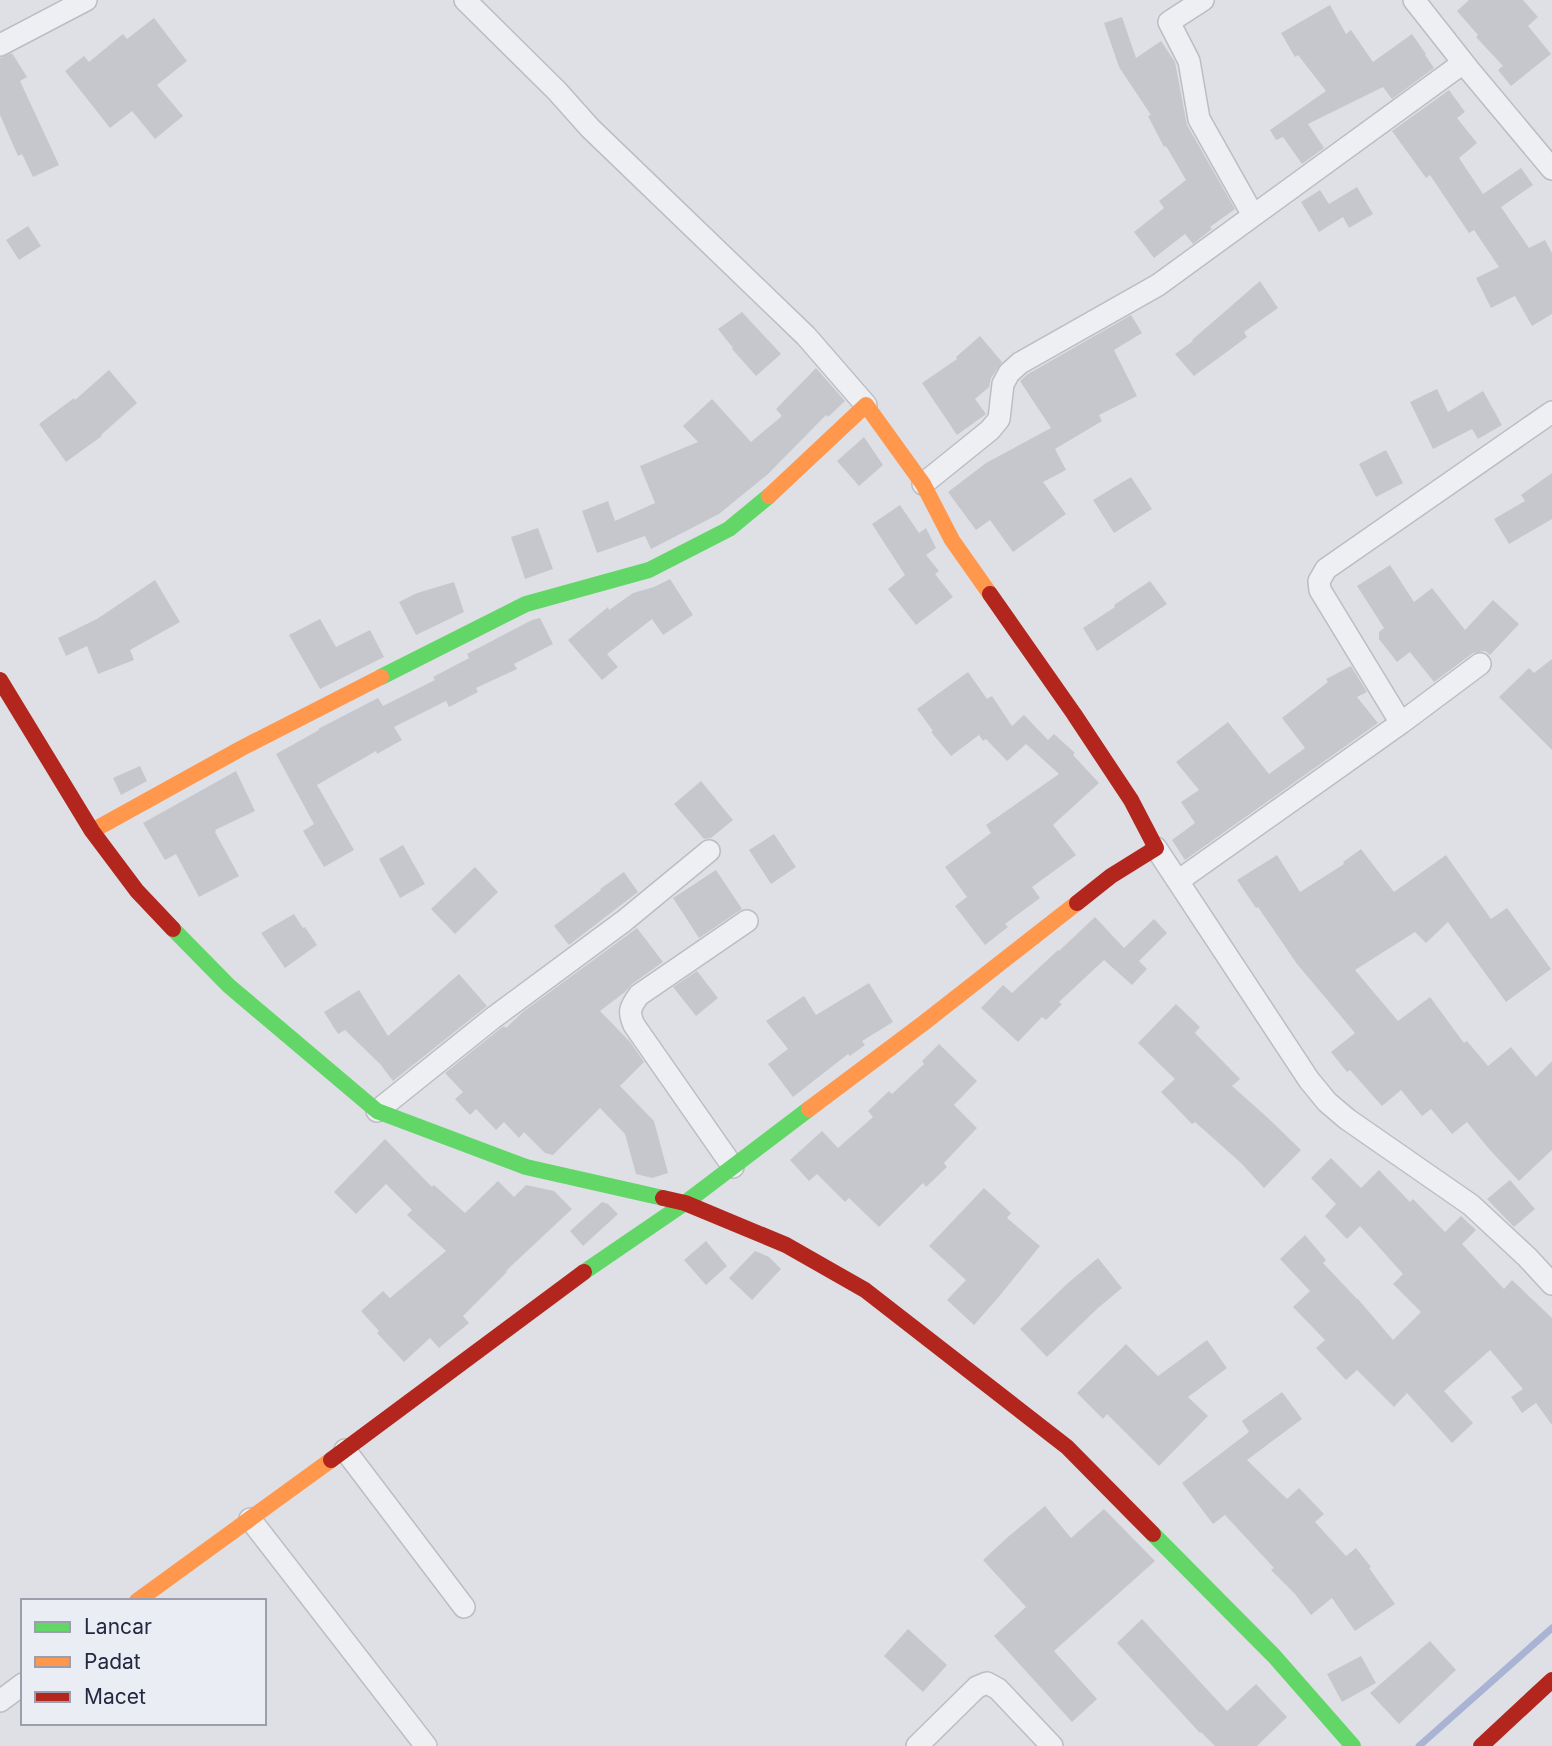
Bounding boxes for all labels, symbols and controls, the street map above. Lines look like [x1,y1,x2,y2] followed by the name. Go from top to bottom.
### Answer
[21,1599,266,1725] legend
[84,1614,152,1639] text: Lancar
[84,1649,141,1674] text: Padat
[84,1684,146,1709] text: Macet

